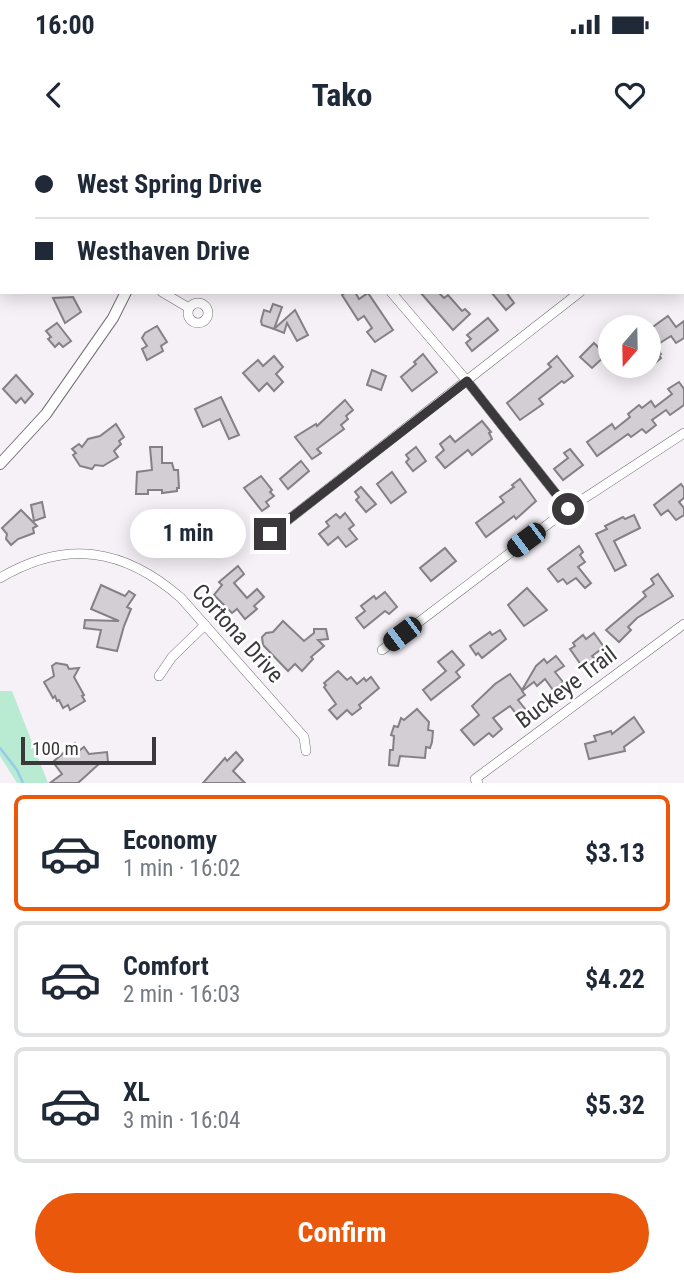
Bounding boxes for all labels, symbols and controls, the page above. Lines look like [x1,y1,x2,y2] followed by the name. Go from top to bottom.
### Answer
[35,10,95,40] text: 16:00
[35,76,73,114] icon: back
[311,76,373,114] text: Tako
[611,76,649,114] icon: heart
[77,169,262,199] text: West Spring Drive
[77,236,250,266] text: Westhaven Drive
[598,315,662,378] north arrow
[598,315,661,378] map controls
[552,493,584,525] route start
[130,510,246,558] callout: 1 min
[254,518,286,550] route end
[503,519,550,561] car
[162,520,214,547] text: 1 min
[186,578,289,688] street label: Cortona Drive
[379,613,426,655] car
[511,641,622,734] street label: Buckeye Trail
[21,734,156,766] scale bar
[32,737,79,760] text: 100 m
[39,822,102,885] icon: car
[123,825,217,855] text: Economy
[585,838,645,868] text: $3.13
[123,855,240,882] text: 1 min · 16:02
[39,948,102,1011] icon: car
[123,951,209,981] text: Comfort
[585,964,645,994] text: $4.22
[123,981,240,1008] text: 2 min · 16:03
[39,1074,102,1137] icon: car
[123,1077,150,1107] text: XL
[585,1090,645,1120] text: $5.32
[123,1107,240,1134] text: 3 min · 16:04
[35,1193,649,1273] button: Confirm

